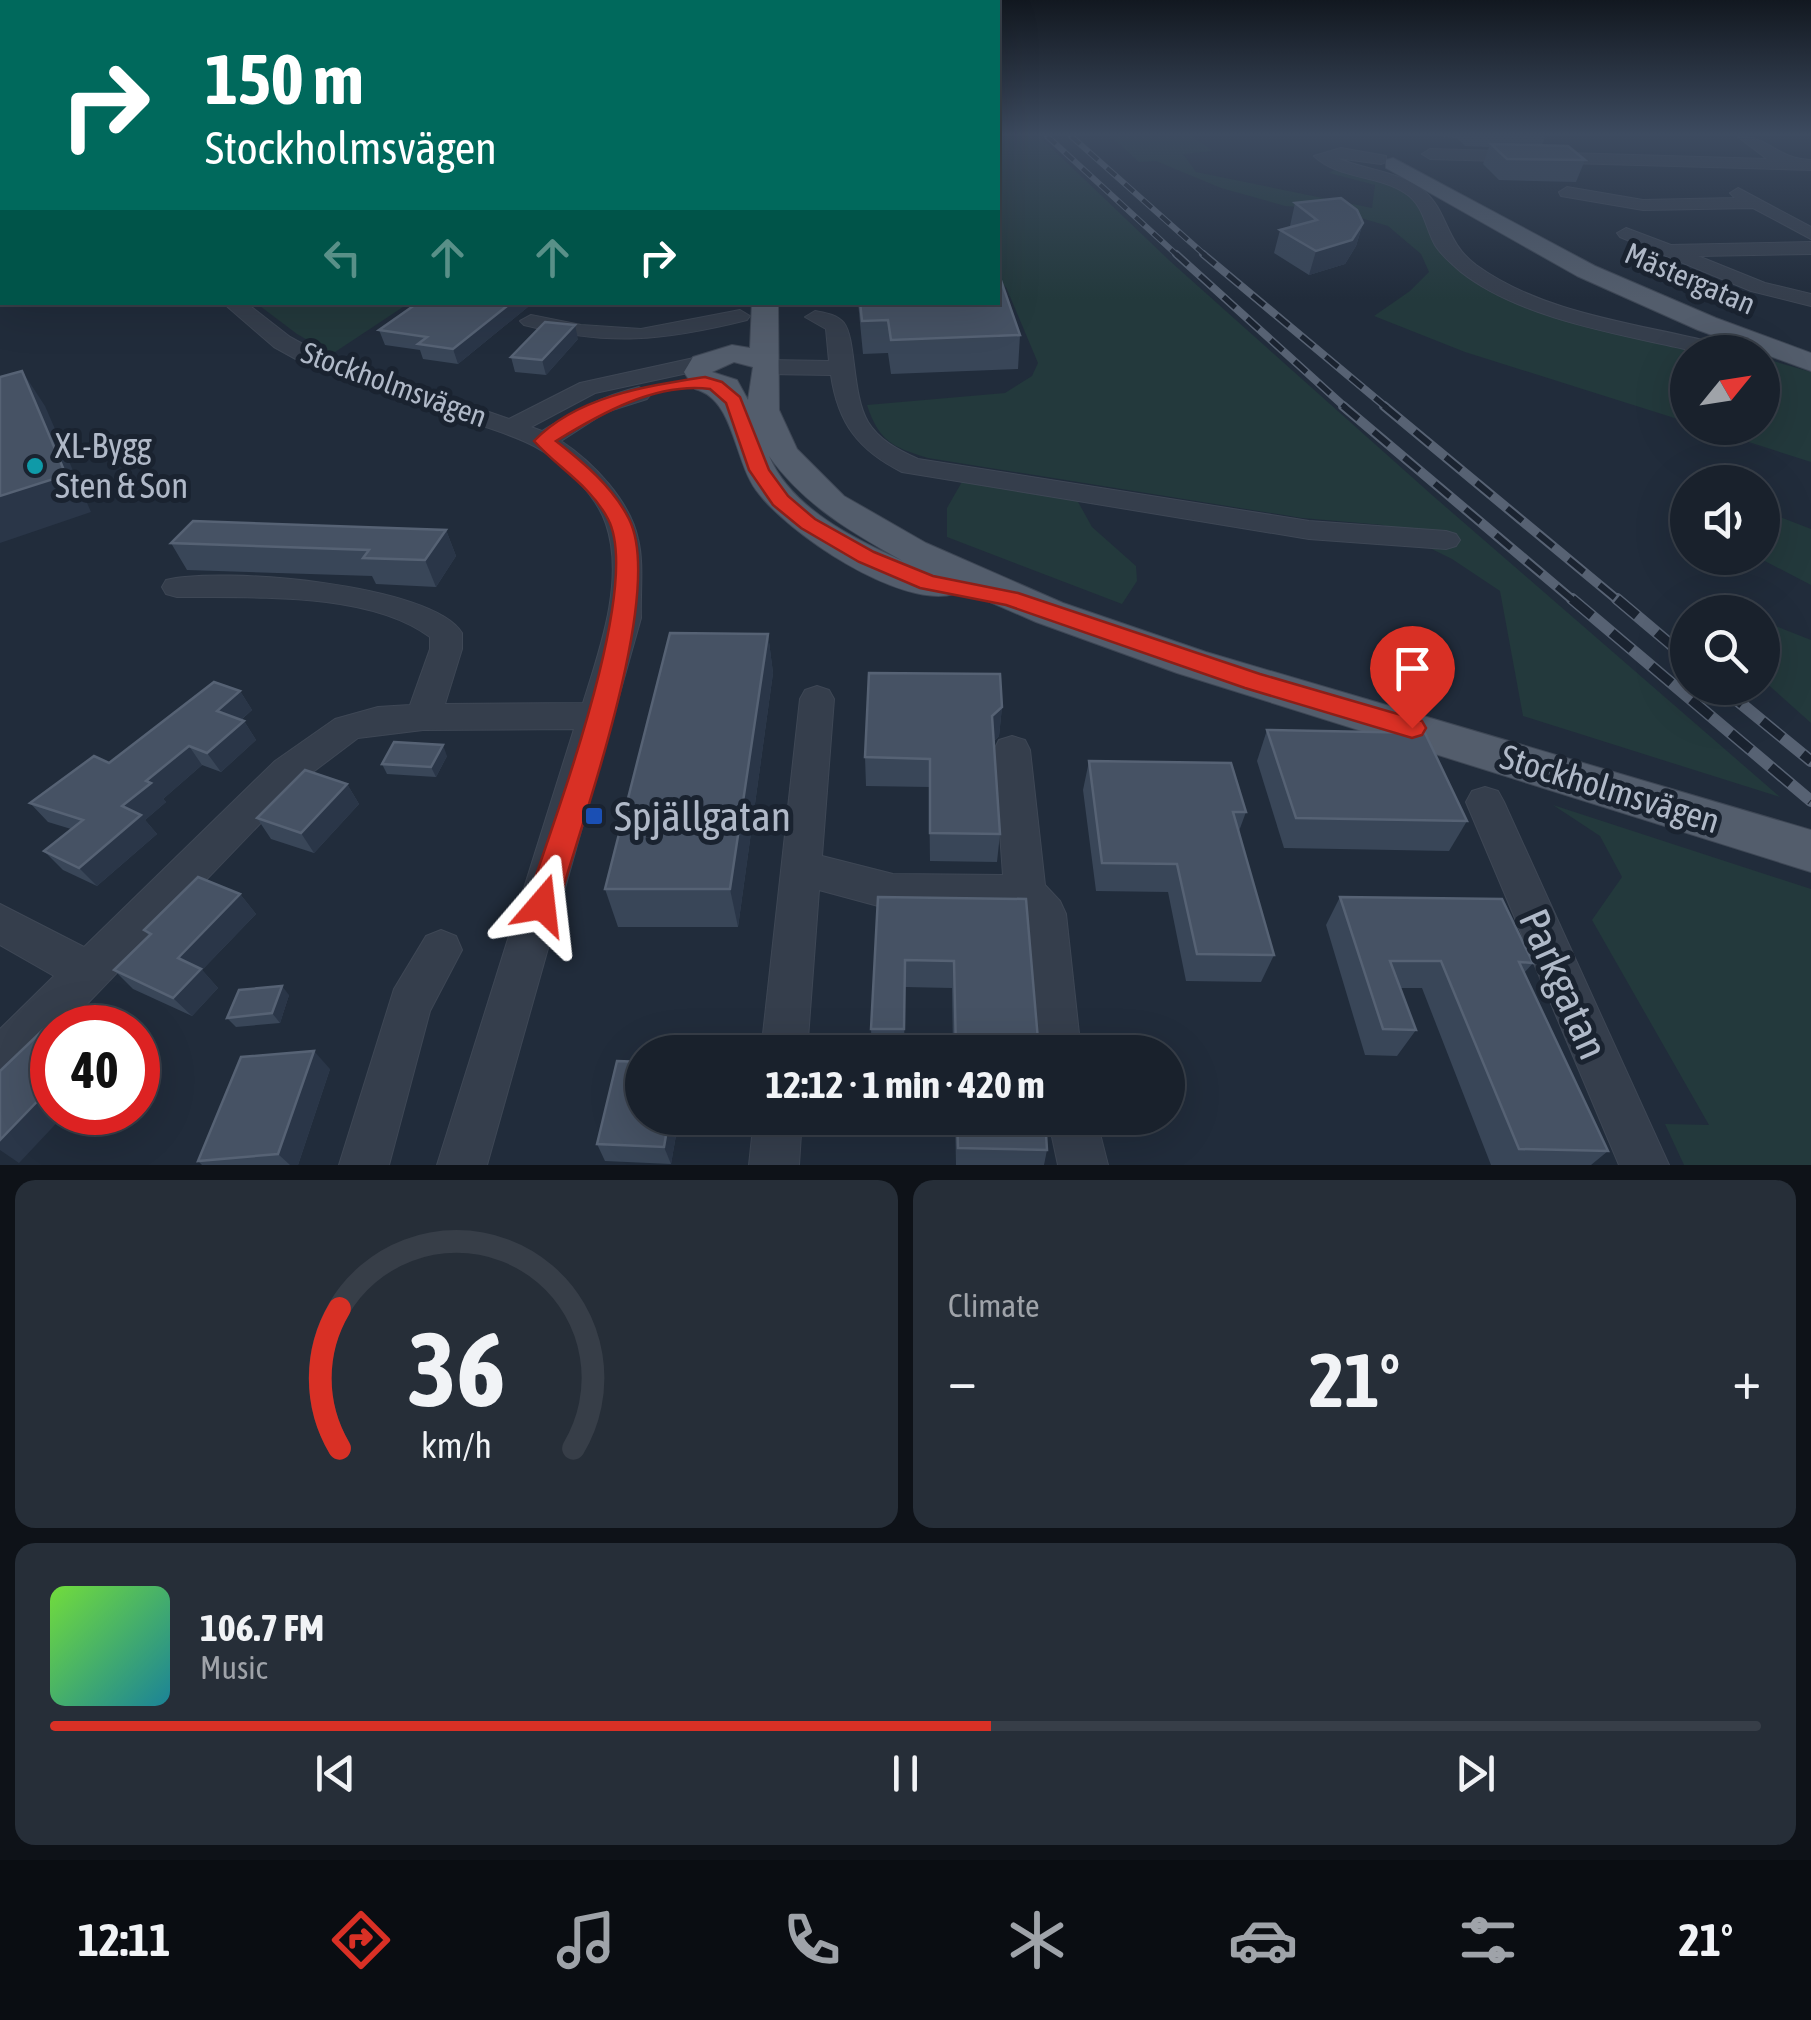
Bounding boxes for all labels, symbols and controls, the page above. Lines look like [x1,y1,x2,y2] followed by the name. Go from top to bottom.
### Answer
[205,39,364,119] text: 150 m
[40,40,170,170] icon: right
[205,122,497,174] text: Stockholmsvägen
[315,230,370,285] icon: left
[420,230,475,285] icon: ahead
[525,230,580,285] icon: ahead
[630,230,685,285] icon: right
[1620,235,1761,321] street label: Mästergatan
[297,335,492,433] street label: Stockholmsvägen
[1670,335,1780,445] north arrow
[1670,335,1780,705] map controls
[55,425,188,505] place label: XL-Bygg Sten & Son
[24,455,46,477] marker: XL-Bygg Sten & Son
[1670,465,1780,575] button: sound
[1670,595,1780,705] button: search
[1370,626,1455,729] pin
[1385,641,1440,696] icon: arrive
[1496,736,1725,840] street label: Stockholmsvägen
[614,792,791,840] place label: Spjällgatan
[583,805,605,827] marker: Spjällgatan
[490,853,594,957] position arrow
[1510,902,1618,1066] street label: Parkgatan
[30,1005,160,1135] speed limit sign: 40
[765,1063,1045,1106] text: 12:12 · 1 min · 420 m
[948,1287,1040,1324] text: Climate
[408,1309,505,1428] text: 36
[1309,1337,1400,1423] text: 21°
[948,1348,977,1411] text: −
[1732,1348,1761,1411] text: +
[421,1425,492,1466] text: km/h
[200,1606,324,1649] text: 106.7 FM
[200,1649,267,1686] text: Music
[308,1746,363,1801] icon: previous
[878,1746,933,1801] icon: pause
[1448,1746,1503,1801] icon: next
[326,1905,396,1975] icon: directions
[551,1905,621,1975] icon: music
[777,1905,847,1975] icon: phone
[1002,1905,1072,1975] icon: climate
[1228,1905,1298,1975] icon: car
[1453,1905,1523,1975] icon: filters
[78,1914,170,1966] text: 12:11
[1679,1914,1733,1966] text: 21°

